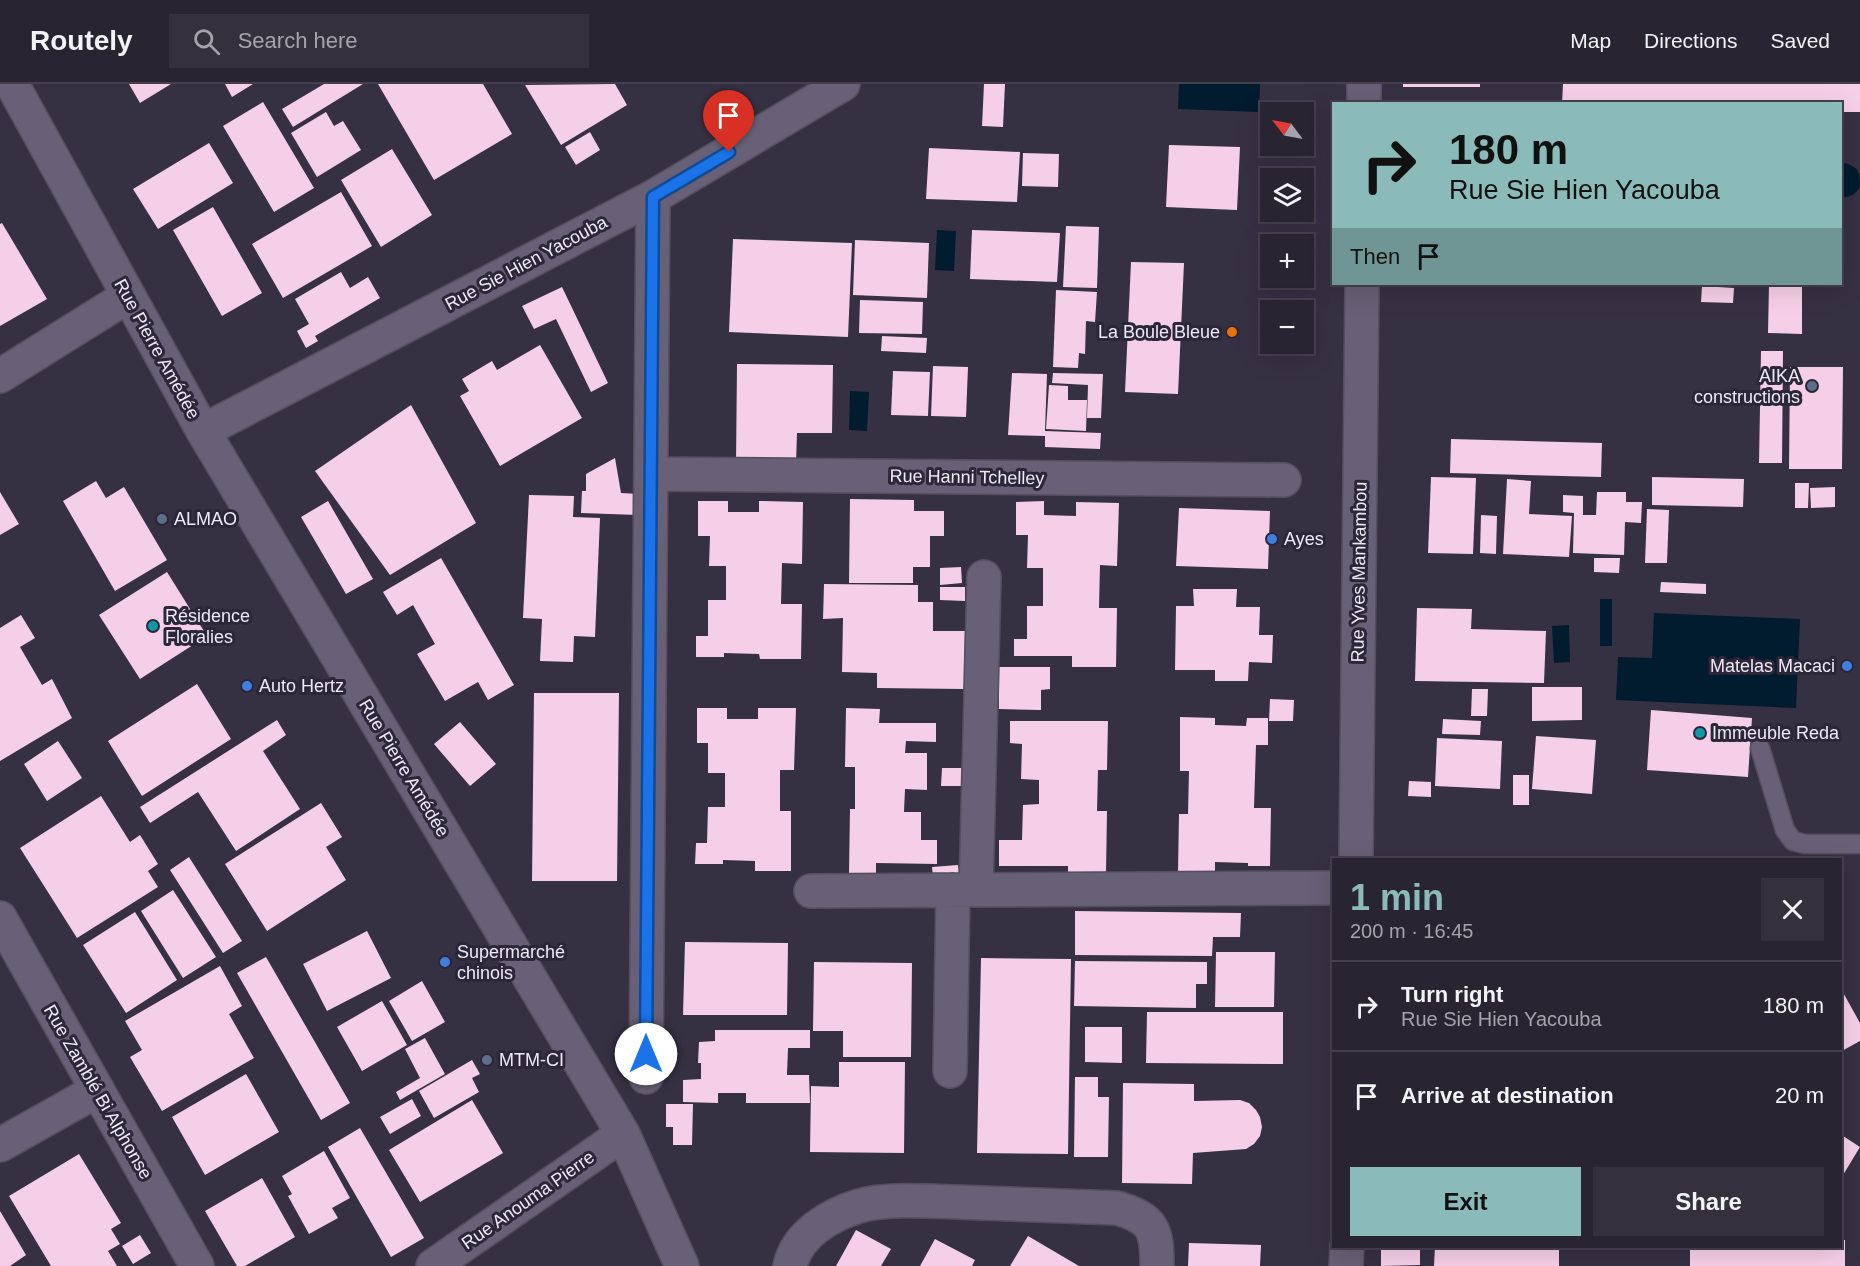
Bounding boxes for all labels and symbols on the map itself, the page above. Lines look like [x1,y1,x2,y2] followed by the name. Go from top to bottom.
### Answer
[703,90,754,152] pin
[1260,102,1314,156] north arrow
[442,211,611,314] street label: Rue Sie Hien Yacouba
[110,275,204,423] street label: Rue Pierre Amédée
[1098,322,1220,342] place label: La Boule Bleue
[1225,325,1239,339] marker: La Boule Bleue
[1694,366,1800,407] place label: AIKA constructions
[1805,379,1819,393] marker: AIKA constructions
[889,466,1045,488] street label: Rue Hanni Tchelley
[1347,481,1371,663] street label: Rue Yves Mankambou
[174,509,237,529] place label: ALMAO
[155,512,169,526] marker: ALMAO
[1284,529,1324,549] place label: Ayes
[1265,532,1279,546] marker: Ayes
[165,606,250,647] place label: Résidence Floralies
[146,619,160,633] marker: Résidence Floralies
[1710,656,1835,676] place label: Matelas Macaci
[1840,659,1854,673] marker: Matelas Macaci
[259,676,344,696] place label: Auto Hertz
[240,679,254,693] marker: Auto Hertz
[355,696,453,840] street label: Rue Pierre Amédée
[1712,723,1840,743] place label: Immeuble Reda
[1693,726,1707,740] marker: Immeuble Reda
[457,942,565,983] place label: Supermarché chinois
[438,955,452,969] marker: Supermarché chinois
[40,1001,156,1183] street label: Rue Zamblé Bi Alphonse
[614,1022,678,1086] position arrow
[499,1050,564,1070] place label: MTM-CI
[480,1053,494,1067] marker: MTM-CI
[458,1147,598,1253] street label: Rue Anouma Pierre

